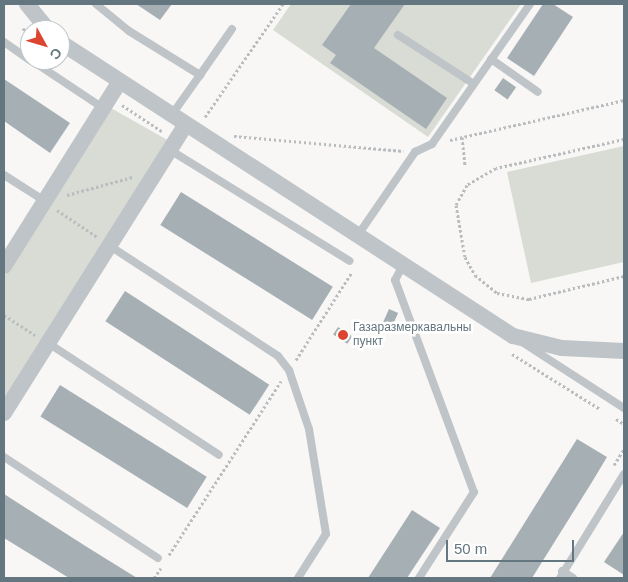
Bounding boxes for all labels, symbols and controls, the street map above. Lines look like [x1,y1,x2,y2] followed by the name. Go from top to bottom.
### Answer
[20,20,70,70] north arrow
[46,45,65,63] text: С
[353,321,471,349] place label: Газаразмеркавальны пункт
[337,329,349,341] marker: Газаразмеркавальны пункт
[448,530,576,562] scale bar
[454,540,487,557] text: 50 m

